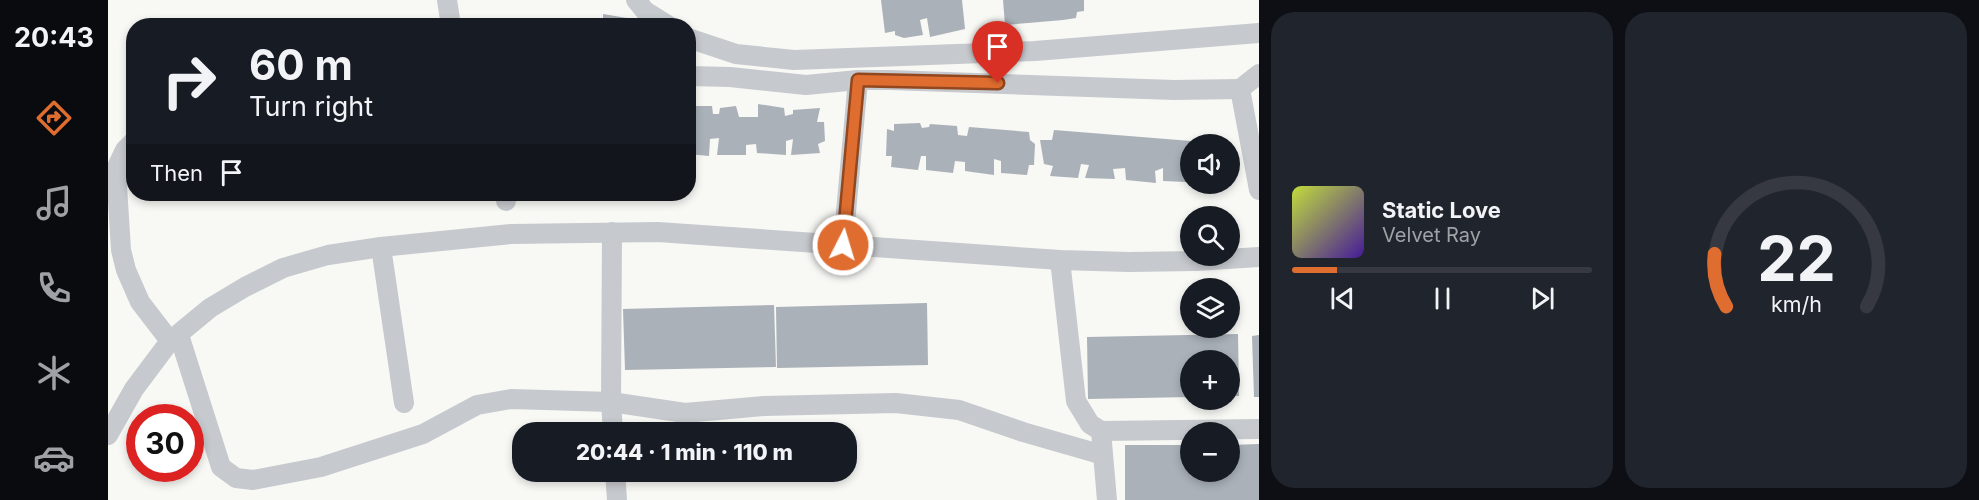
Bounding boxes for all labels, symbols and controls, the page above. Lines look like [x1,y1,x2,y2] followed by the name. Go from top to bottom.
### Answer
[14,21,94,54] text: 20:43
[972,21,1023,83] pin
[981,30,1014,63] icon: arrive
[249,39,353,90] text: 60 m
[150,42,228,120] icon: right
[249,90,373,123] text: Turn right
[33,97,75,139] icon: directions
[1180,134,1240,482] map controls
[1180,134,1240,194] button: sound
[215,156,248,189] icon: arrive
[150,160,203,186] text: Then
[33,182,75,224] icon: music
[1382,197,1501,223] text: Static Love
[1180,206,1240,266] button: search
[811,213,875,277] position arrow
[1757,221,1835,296] text: 22
[1382,223,1481,247] text: Velvet Ray
[33,267,75,309] icon: phone
[1180,278,1240,338] button: layers
[1326,282,1359,315] icon: previous
[1426,282,1459,315] icon: pause
[1526,282,1559,315] icon: next
[1771,291,1821,317] text: km/h
[1180,350,1240,410] button: +
[33,352,75,394] icon: climate
[126,404,204,482] speed limit sign: 30
[1180,422,1240,482] button: −
[33,437,75,479] icon: car
[576,439,793,465] text: 20:44 · 1 min · 110 m

